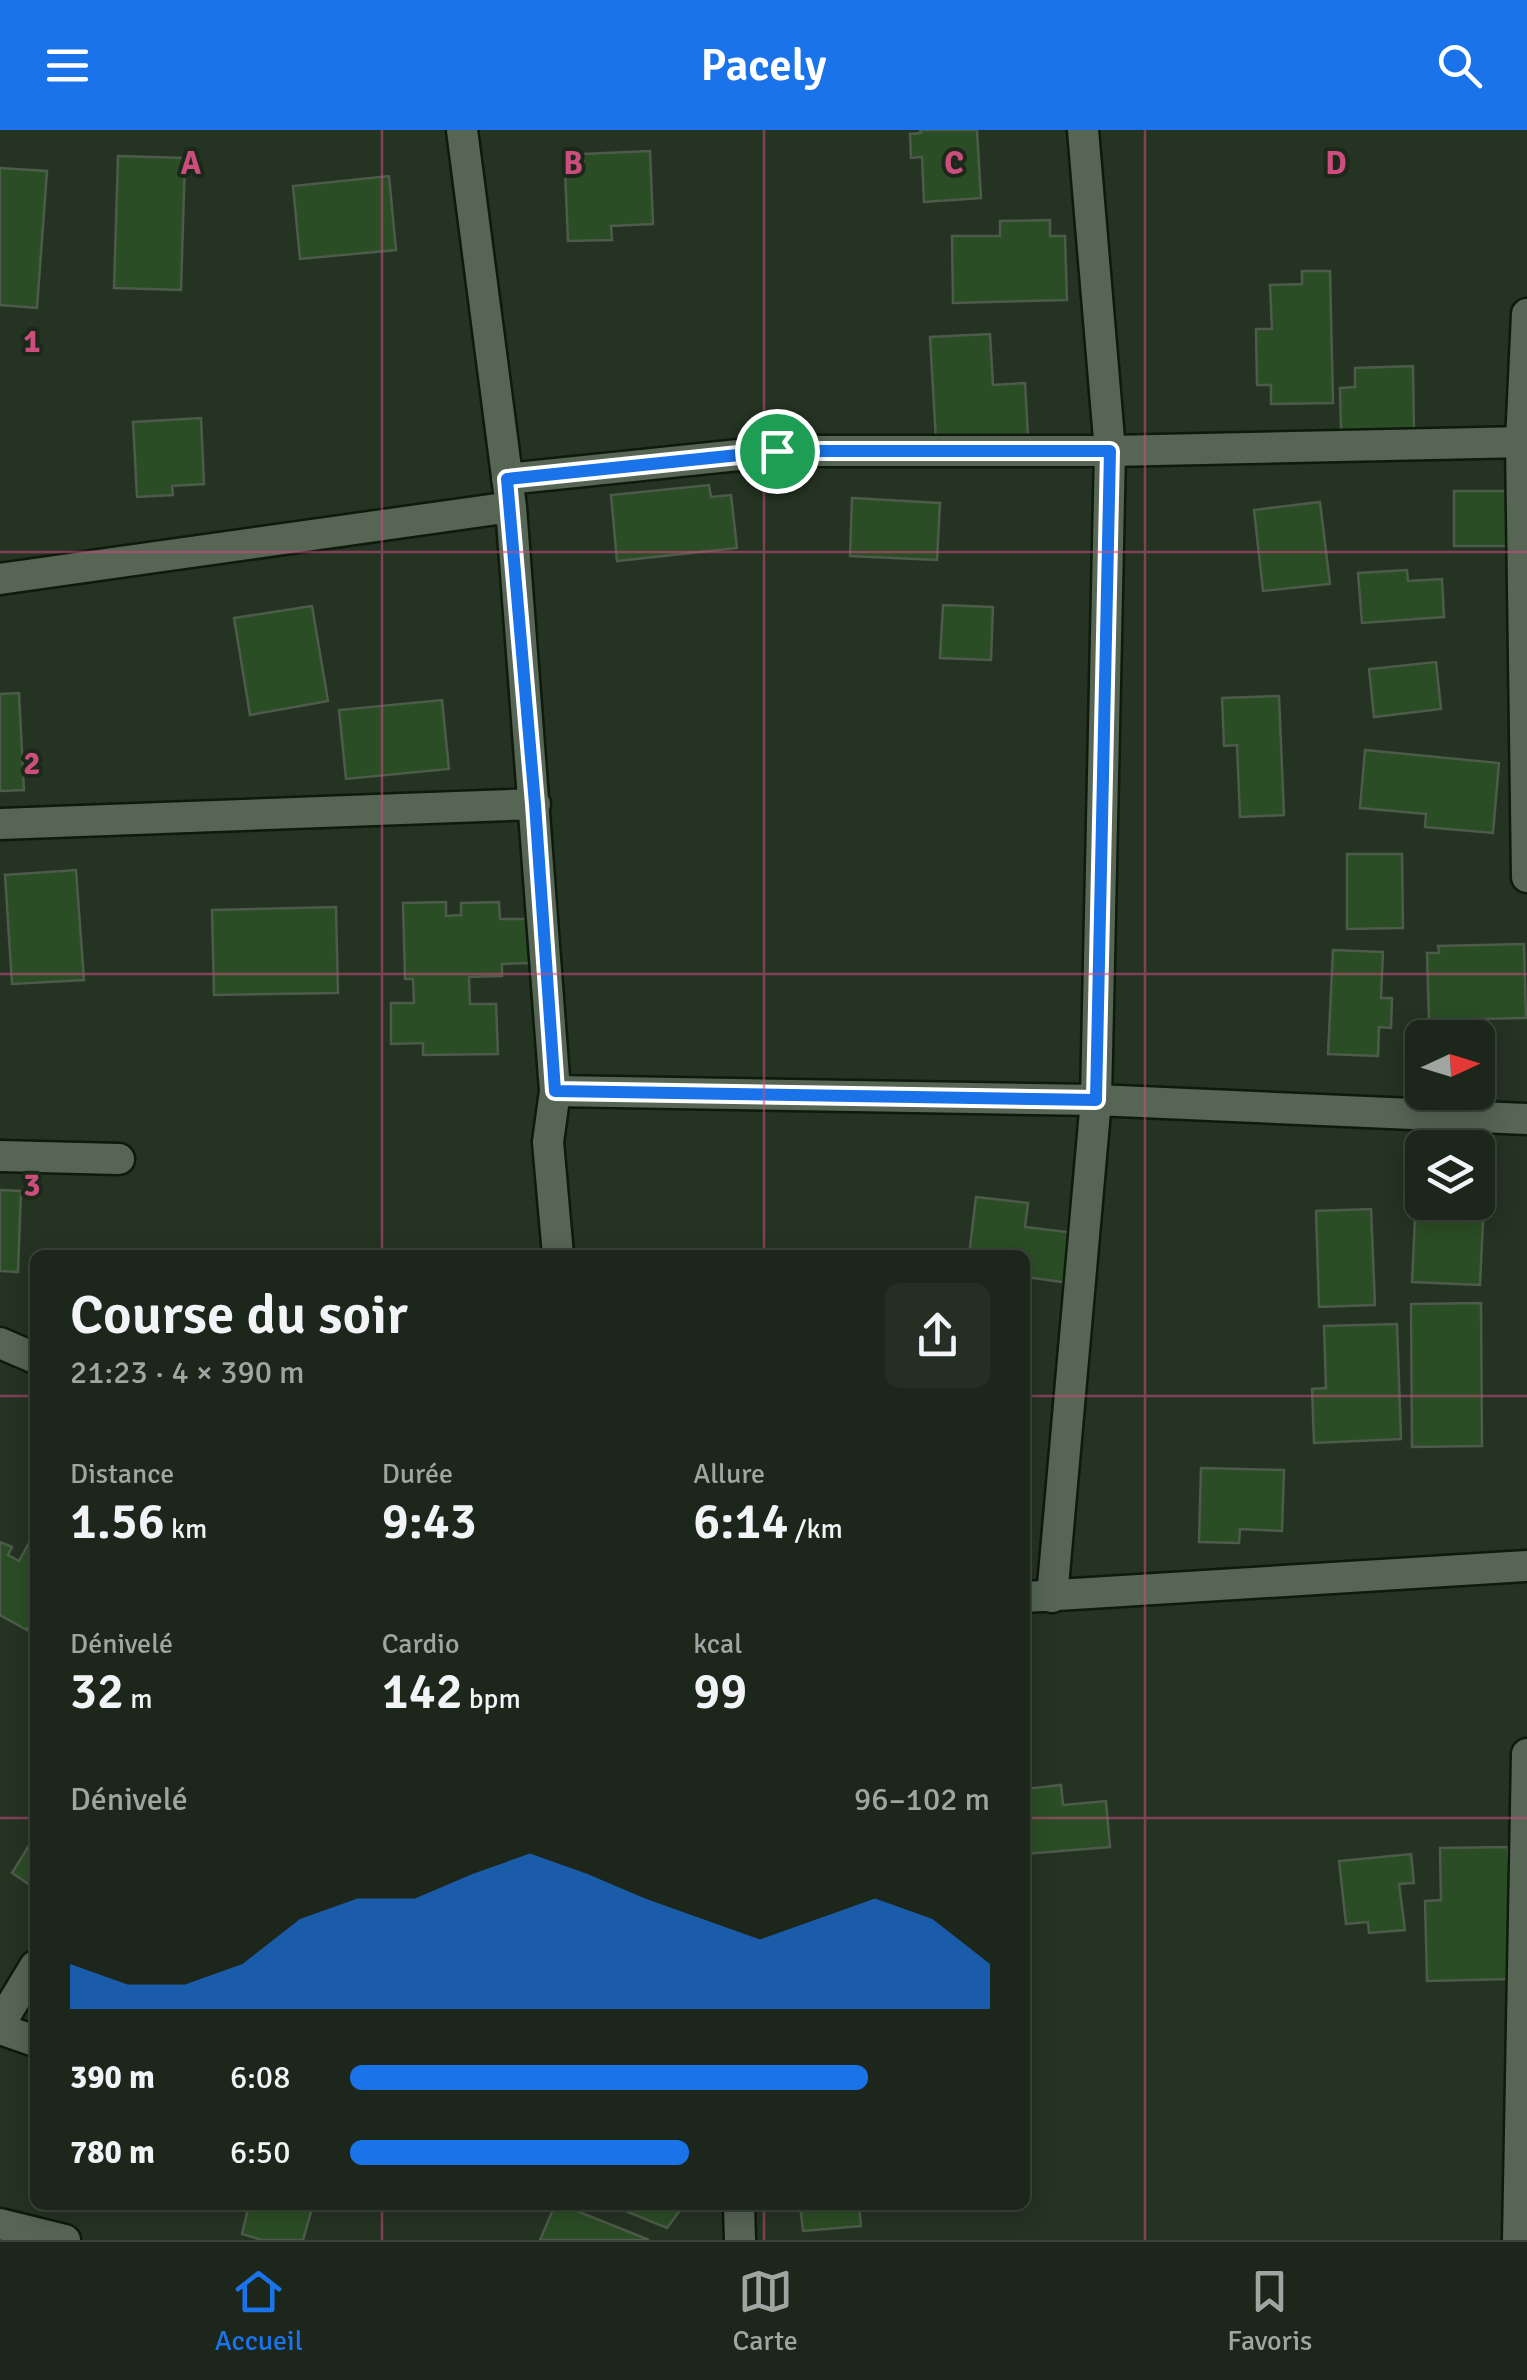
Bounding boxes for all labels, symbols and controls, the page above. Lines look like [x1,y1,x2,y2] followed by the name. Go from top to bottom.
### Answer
[40,38,95,93] icon: menu
[700,38,827,93] text: Pacely
[1432,38,1487,93] icon: search
[181,144,202,183] text: A
[563,144,583,183] text: B
[944,144,964,183] text: C
[1325,144,1347,183] text: D
[23,322,41,361] text: 1
[735,409,820,494] pin
[750,424,805,479] icon: arrive
[23,744,41,783] text: 2
[1405,1020,1495,1110] north arrow
[1405,1020,1495,1220] map controls
[1405,1130,1495,1220] button: layers
[23,1166,41,1205] text: 3
[70,1281,408,1349] text: Course du soir
[885,1283,990,1388] button: share
[70,1353,305,1392] text: 21:23 · 4 × 390 m
[70,1457,174,1491] text: Distance
[382,1457,453,1491] text: Durée
[693,1457,765,1491] text: Allure
[70,1491,165,1553] text: 1.56
[382,1491,477,1553] text: 9:43
[693,1491,788,1553] text: 6:14
[165,1512,207,1546] text: km
[788,1512,843,1546] text: /km
[70,1627,173,1661] text: Dénivelé
[382,1627,460,1661] text: Cardio
[693,1627,742,1661] text: kcal
[70,1661,124,1723] text: 32
[382,1661,463,1723] text: 142
[693,1661,747,1723] text: 99
[124,1682,153,1716] text: m
[463,1682,521,1716] text: bpm
[70,1780,188,1819] text: Dénivelé
[854,1780,990,1819] text: 96–102 m
[70,2058,155,2097] text: 390 m
[230,2058,290,2097] text: 6:08
[70,2133,155,2172] text: 780 m
[230,2133,290,2172] text: 6:50
[215,2264,303,2358] tab: Accueil
[732,2264,798,2358] tab: Carte
[1227,2264,1312,2358] tab: Favoris

